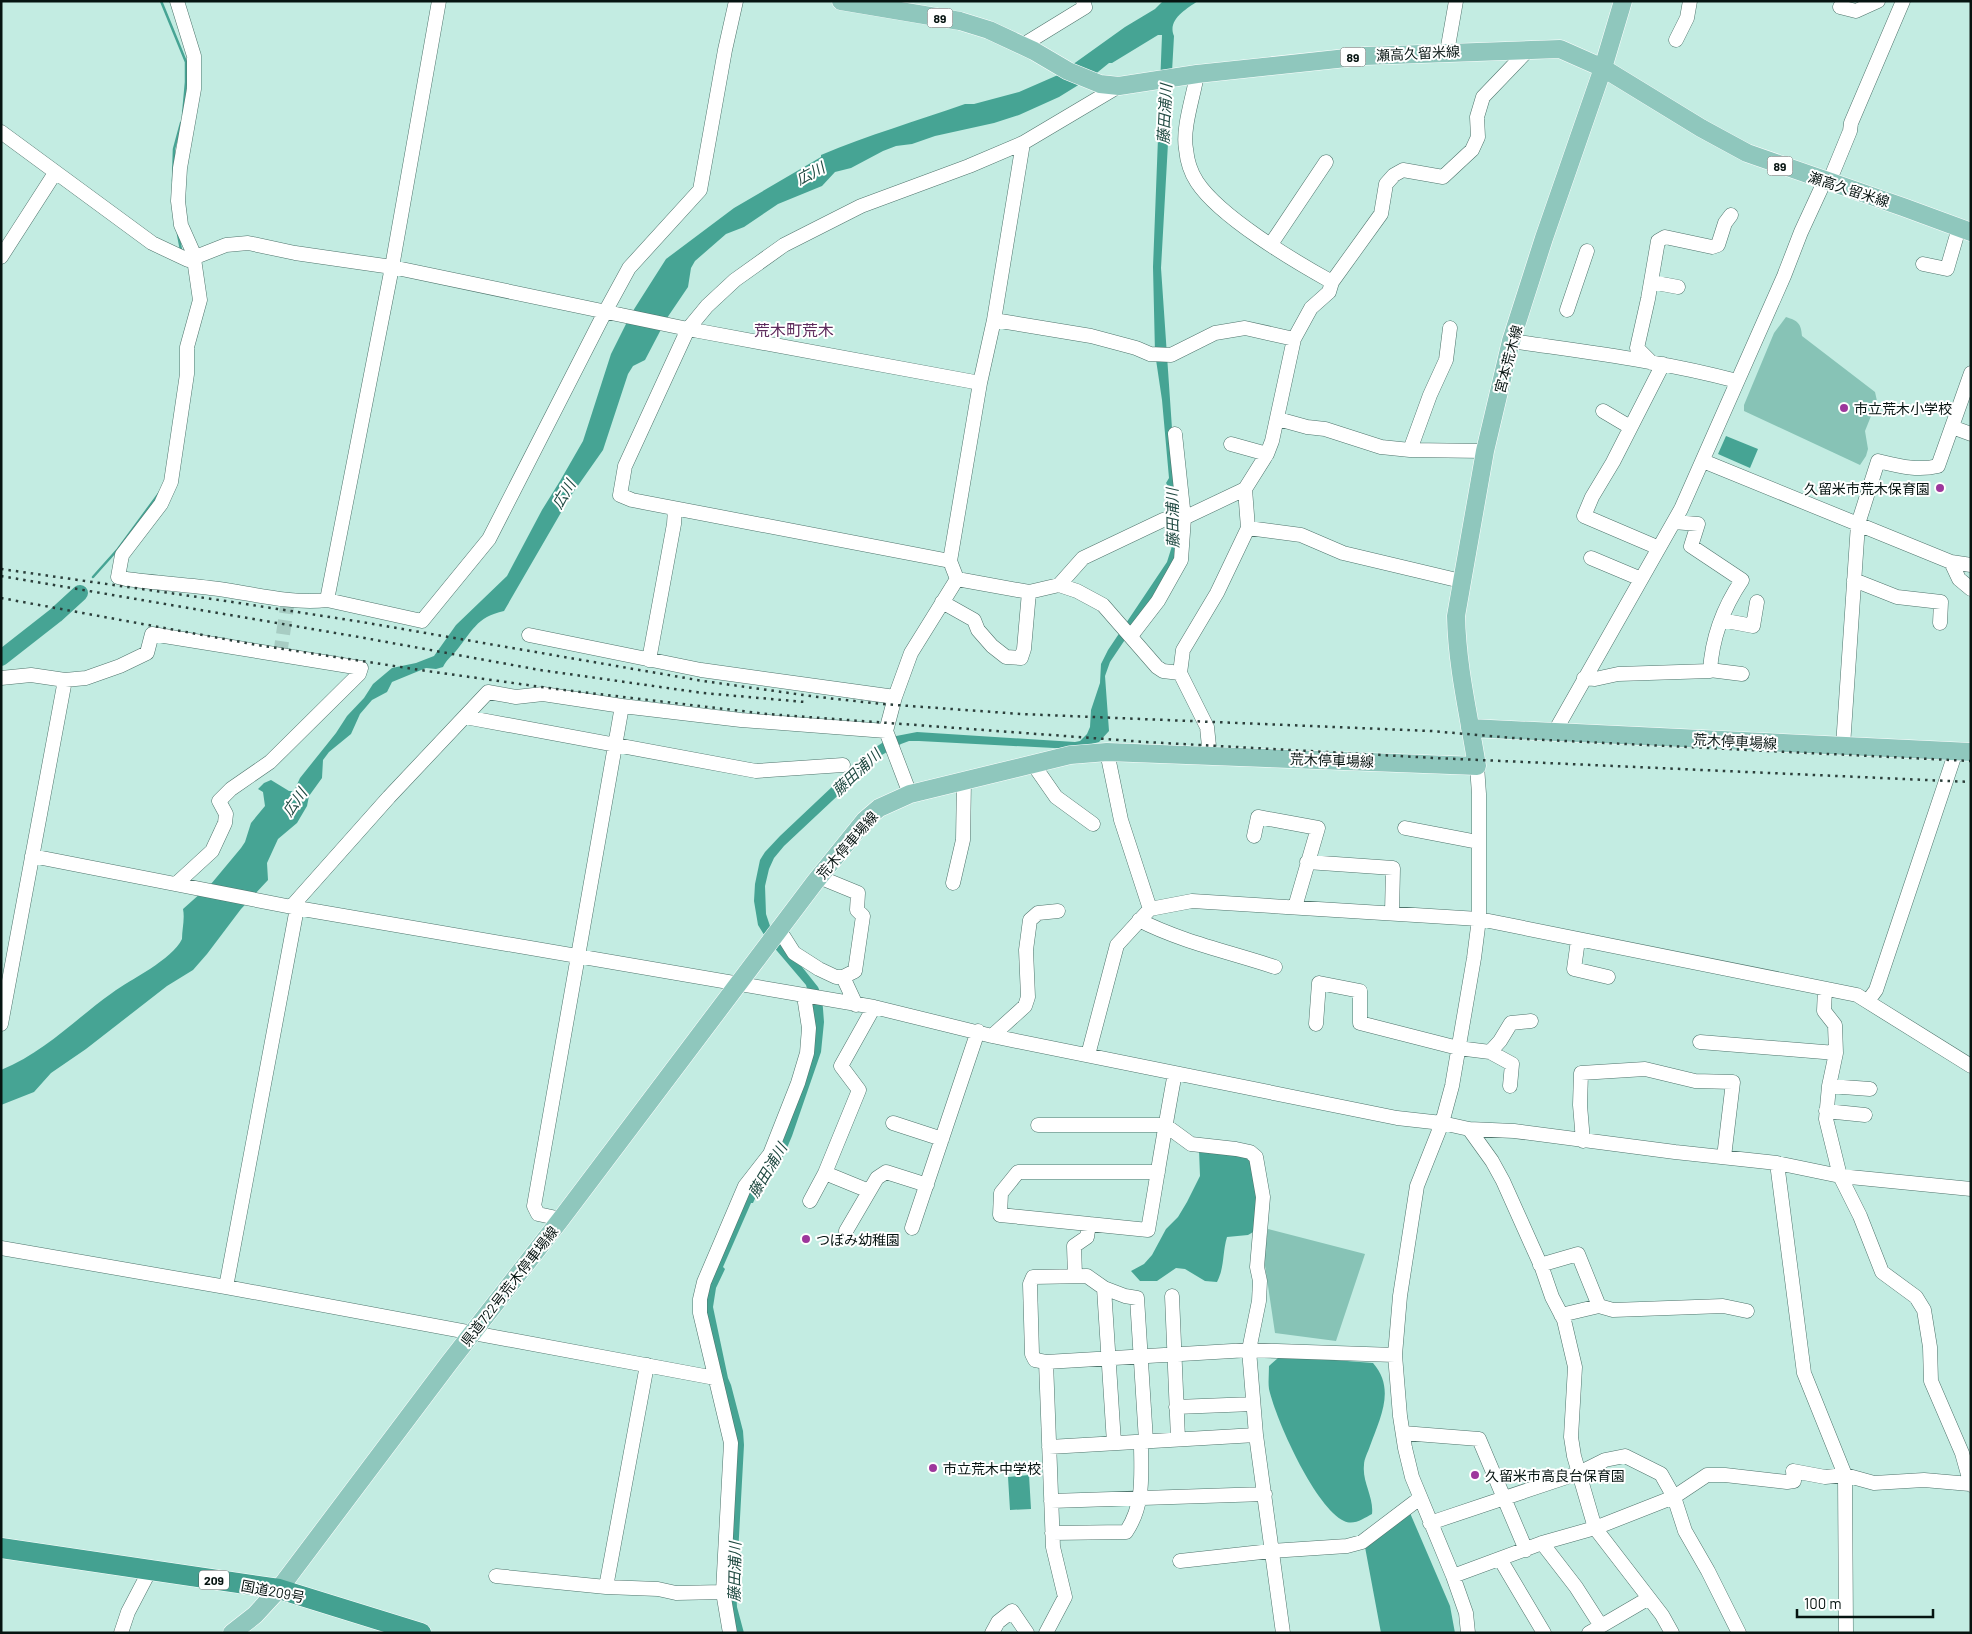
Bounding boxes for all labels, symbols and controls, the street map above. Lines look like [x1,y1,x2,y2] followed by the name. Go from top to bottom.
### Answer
[928,8,952,28] road number: 89
[1376,42,1460,64] street label: 瀬高久留米線
[1340,48,1366,66] road number: 89
[1153,82,1175,144] water label: 藤田浦川
[793,157,829,188] water label: 広川
[1768,157,1792,176] road number: 89
[1806,168,1892,210] street label: 瀬高久留米線
[754,320,834,339] district label: 荒木町荒木
[1491,323,1525,395] street label: 宮本荒木線
[1854,400,1952,417] place label: 市立荒木小学校
[1838,402,1850,414] marker: 市立荒木小学校
[548,475,579,511] water label: 広川
[1804,480,1930,497] place label: 久留米市荒木保育園
[1934,482,1946,494] marker: 久留米市荒木保育園
[1162,486,1182,548] water label: 藤田浦川
[1693,730,1777,752] street label: 荒木停車場線
[828,744,886,799] water label: 藤田浦川
[1290,750,1374,770] street label: 荒木停車場線
[278,783,311,819] water label: 広川
[813,808,881,882] street label: 荒木停車場線
[744,1138,791,1200] water label: 藤田浦川
[457,1223,561,1349] street label: 県道722号荒木停車場線
[816,1231,900,1248] place label: つぼみ幼稚園
[800,1233,812,1245] marker: つぼみ幼稚園
[943,1460,1041,1477] place label: 市立荒木中学校
[927,1462,939,1474] marker: 市立荒木中学校
[1485,1467,1625,1484] place label: 久留米市高良台保育園
[1469,1469,1481,1481] marker: 久留米市高良台保育園
[724,1540,744,1602] water label: 藤田浦川
[199,1570,229,1590] road number: 209
[240,1576,306,1606] street label: 国道209号
[1797,1586,1933,1618] scale bar
[1804,1594,1842,1612] text: 100 m

